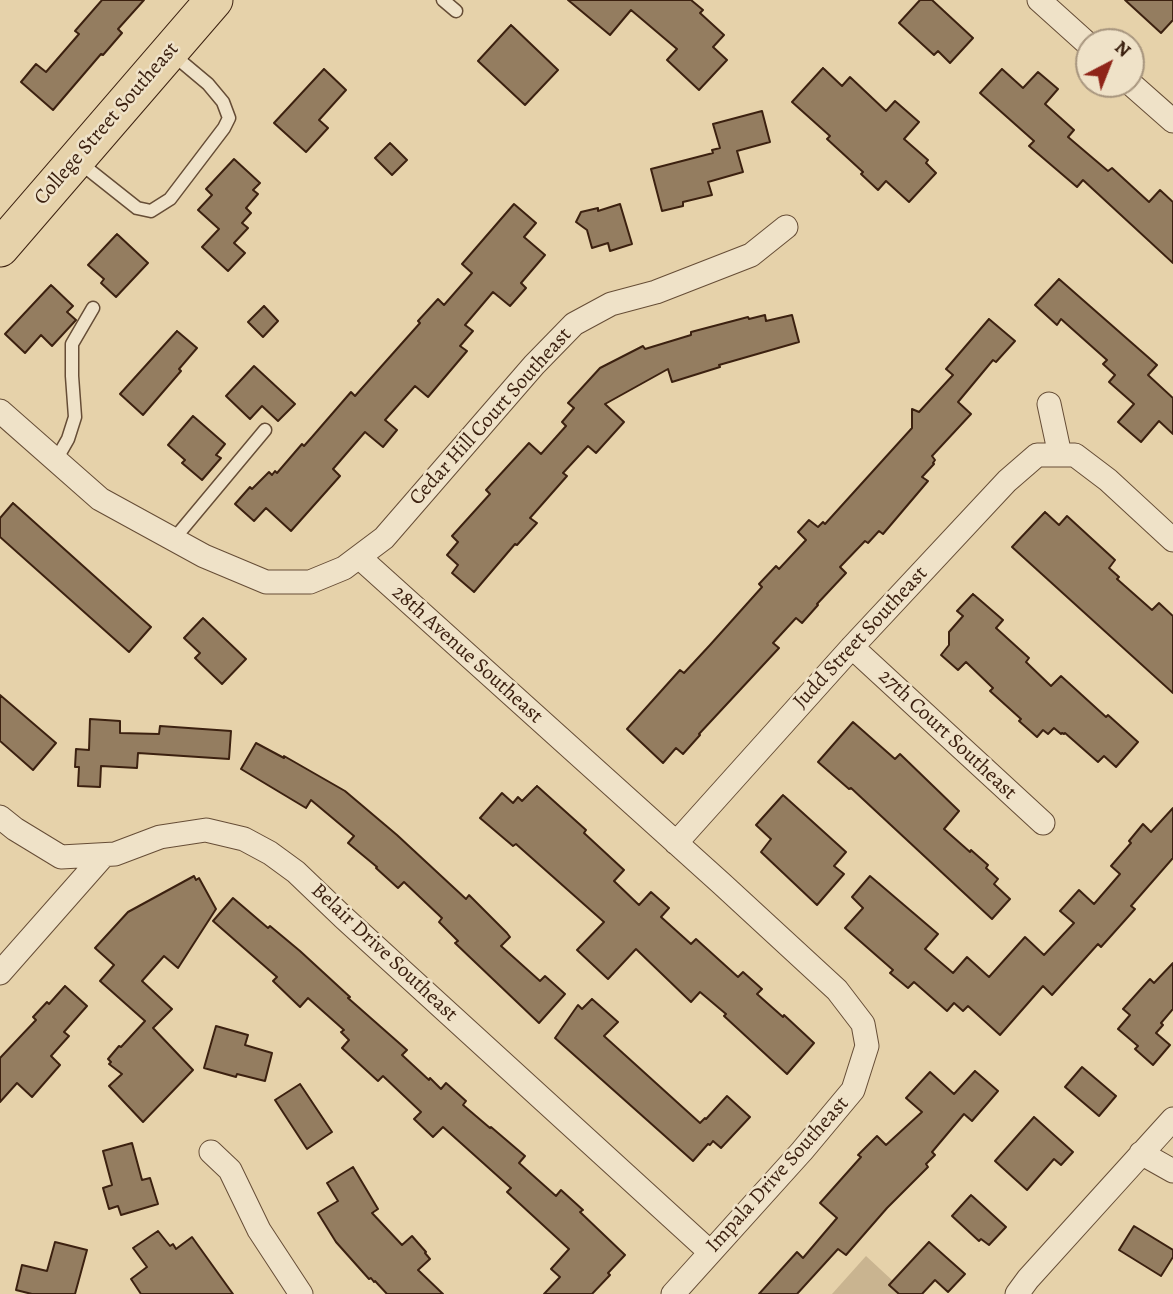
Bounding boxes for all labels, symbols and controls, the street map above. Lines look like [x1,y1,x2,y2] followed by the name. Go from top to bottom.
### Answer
[1075,28,1145,98] north arrow
[1109,35,1137,63] text: N
[29,37,185,211] street label: College Street Southeast
[405,323,577,511] street label: Cedar Hill Court Southeast
[789,562,933,714] street label: Judd Street Southeast
[386,581,548,729] street label: 28th Avenue Southeast
[873,664,1021,806] street label: 27th Court Southeast
[305,879,463,1027] street label: Belair Drive Southeast
[701,1092,855,1258] street label: Impala Drive Southeast

